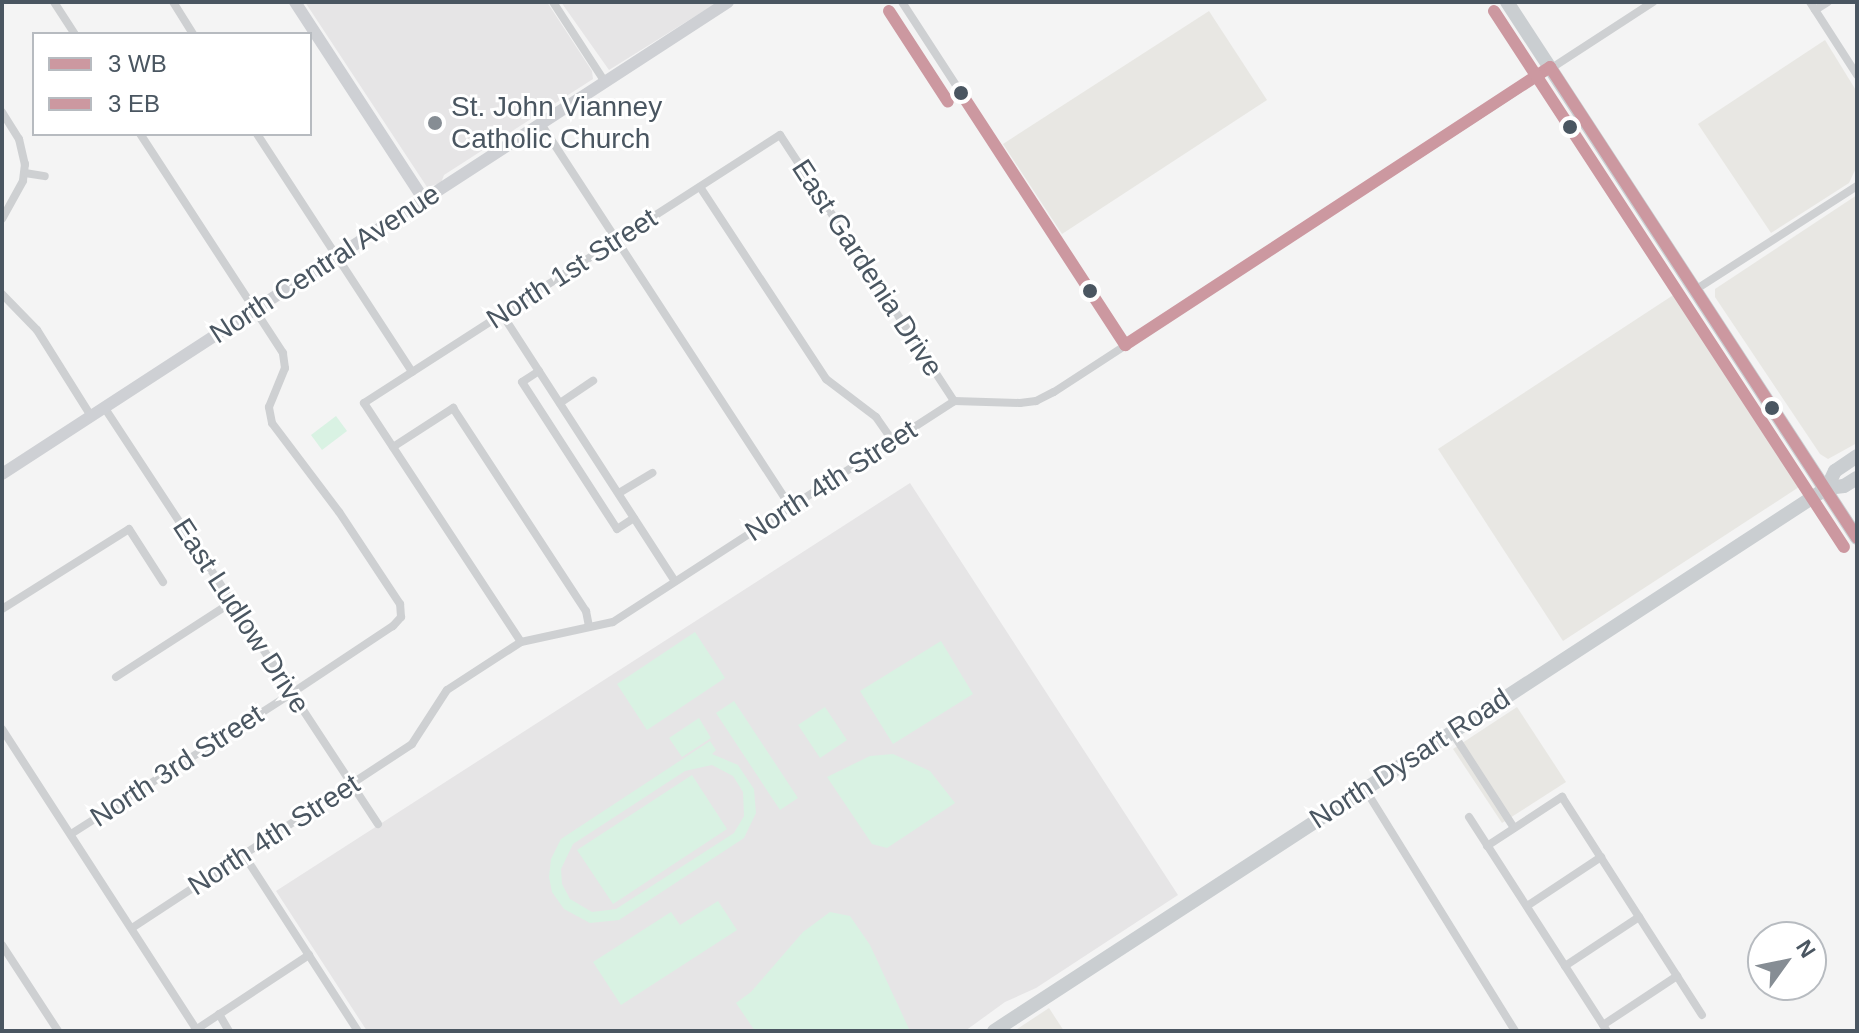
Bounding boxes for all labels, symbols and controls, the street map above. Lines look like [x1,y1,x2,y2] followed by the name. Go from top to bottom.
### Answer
[32,32,312,136] legend
[108,50,167,77] text: 3 WB
[953,85,969,101] unlabelled marker
[108,90,160,117] text: 3 EB
[451,90,662,156] place label: St. John Vianney Catholic Church
[426,114,444,132] marker: St. John Vianney Catholic Church
[1562,119,1578,135] unlabelled marker
[784,153,950,383] street label: East Gardenia Drive
[203,177,447,351] street label: North Central Avenue
[481,202,663,336] street label: North 1st Street
[1082,283,1098,299] unlabelled marker
[1764,400,1780,416] unlabelled marker
[739,413,923,549] street label: North 4th Street
[165,512,317,720] street label: East Ludlow Drive
[1304,682,1516,836] street label: North Dysart Road
[84,698,270,834] street label: North 3rd Street
[182,767,366,903] street label: North 4th Street
[1747,921,1827,1001] north arrow
[1791,935,1821,962] text: N

